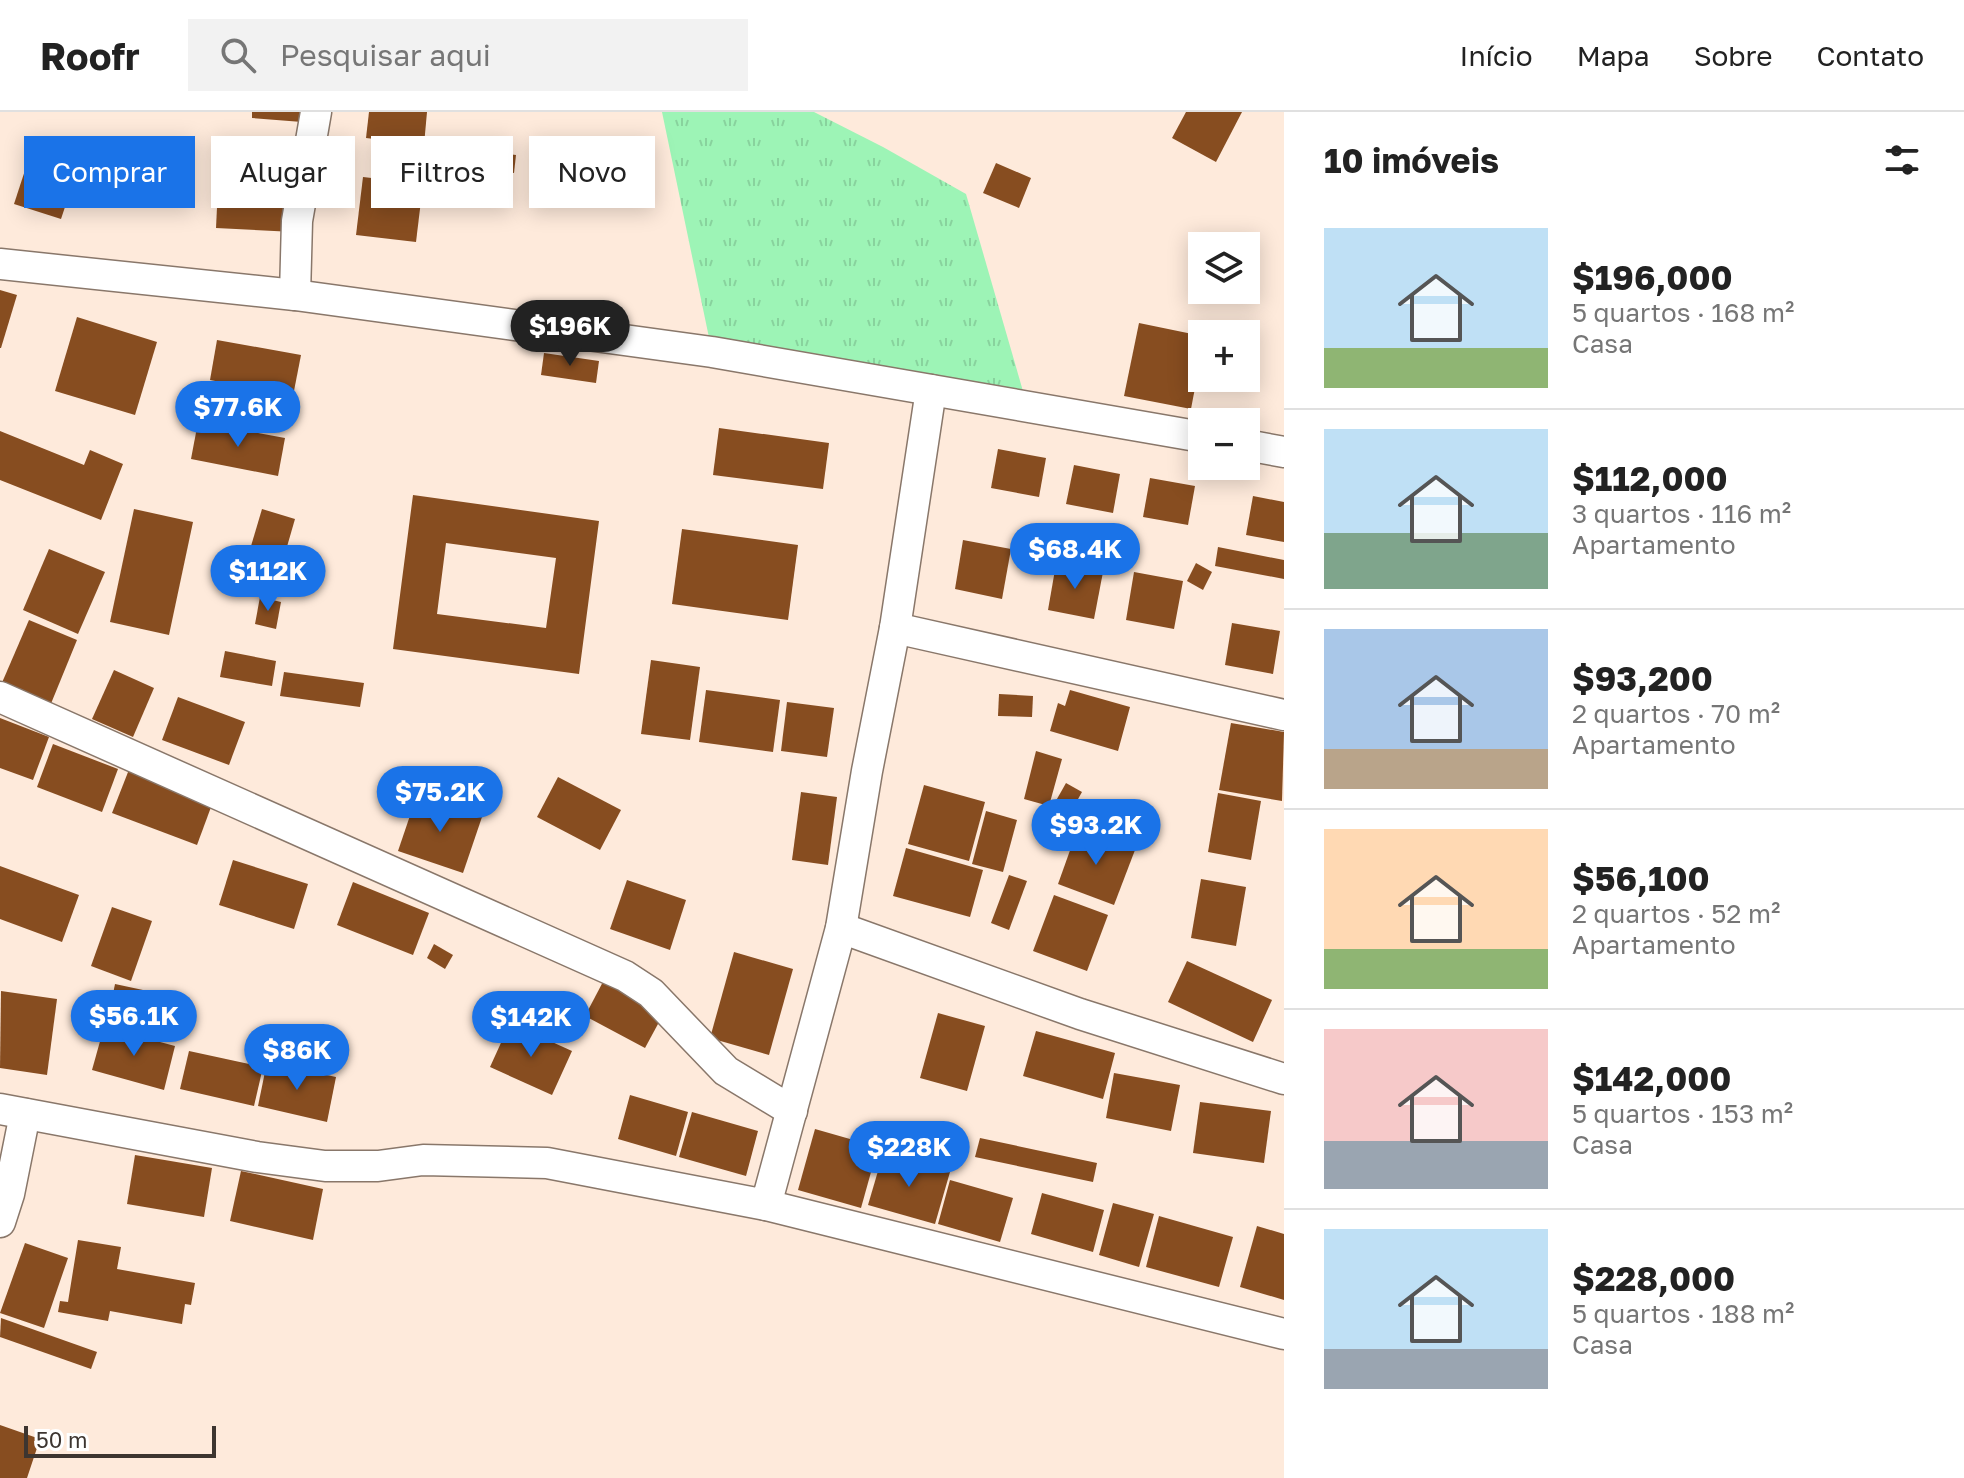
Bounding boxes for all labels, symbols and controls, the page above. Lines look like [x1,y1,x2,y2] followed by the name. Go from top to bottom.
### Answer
[188,19,748,91] search box
[40,33,140,78] text: Roofr
[216,33,260,77] icon: search
[280,37,491,73] text: Pesquisar aqui
[1460,39,1533,72] text: Início
[1577,39,1650,72] text: Mapa
[1694,39,1772,72] text: Sobre
[1816,39,1924,72] text: Contato
[24,136,195,208] chip: Comprar
[211,136,355,208] chip: Alugar
[371,136,513,208] chip: Filtros
[529,136,655,208] chip: Novo
[1880,138,1924,182] icon: filters
[1324,140,1499,180] text: 10 imóveis
[1188,232,1260,480] map controls
[1188,232,1260,304] button: layers
[1572,257,1733,297] text: $196,000
[1388,260,1484,356] icon: home
[1572,297,1794,328] text: 5 quartos · 168 m²
[514,300,626,368] pin: $196K
[529,310,611,341] text: $196K
[1188,320,1260,392] button: +
[1572,328,1633,359] text: Casa
[173,381,303,449] pin: $77.6K
[193,391,283,422] text: $77.6K
[1188,408,1260,480] button: −
[1572,458,1728,498] text: $112,000
[1388,461,1484,557] icon: home
[1572,498,1791,529] text: 3 quartos · 116 m²
[1010,523,1140,591] pin: $68.4K
[1572,529,1736,560] text: Apartamento
[1028,533,1122,564] text: $68.4K
[212,545,324,613] pin: $112K
[229,555,307,586] text: $112K
[1572,658,1713,698] text: $93,200
[1388,661,1484,757] icon: home
[1572,698,1780,729] text: 2 quartos · 70 m²
[1572,729,1736,760] text: Apartamento
[375,766,505,834] pin: $75.2K
[395,776,485,807] text: $75.2K
[1031,799,1161,867] pin: $93.2K
[1050,809,1142,840] text: $93.2K
[1572,858,1710,898] text: $56,100
[1388,861,1484,957] icon: home
[1572,898,1780,929] text: 2 quartos · 52 m²
[1572,929,1736,960] text: Apartamento
[69,990,199,1058] pin: $56.1K
[475,991,587,1059] pin: $142K
[89,1000,179,1031] text: $56.1K
[490,1001,572,1032] text: $142K
[250,1024,344,1092] pin: $86K
[262,1034,332,1065] text: $86K
[1572,1058,1731,1098] text: $142,000
[1388,1061,1484,1157] icon: home
[1572,1098,1793,1129] text: 5 quartos · 153 m²
[853,1121,965,1189] pin: $228K
[1572,1129,1633,1160] text: Casa
[867,1131,951,1162] text: $228K
[1572,1258,1735,1298] text: $228,000
[1388,1261,1484,1357] icon: home
[1572,1298,1794,1329] text: 5 quartos · 188 m²
[1572,1329,1633,1360] text: Casa
[24,1422,216,1458] scale bar
[36,1426,87,1453] text: 50 m

